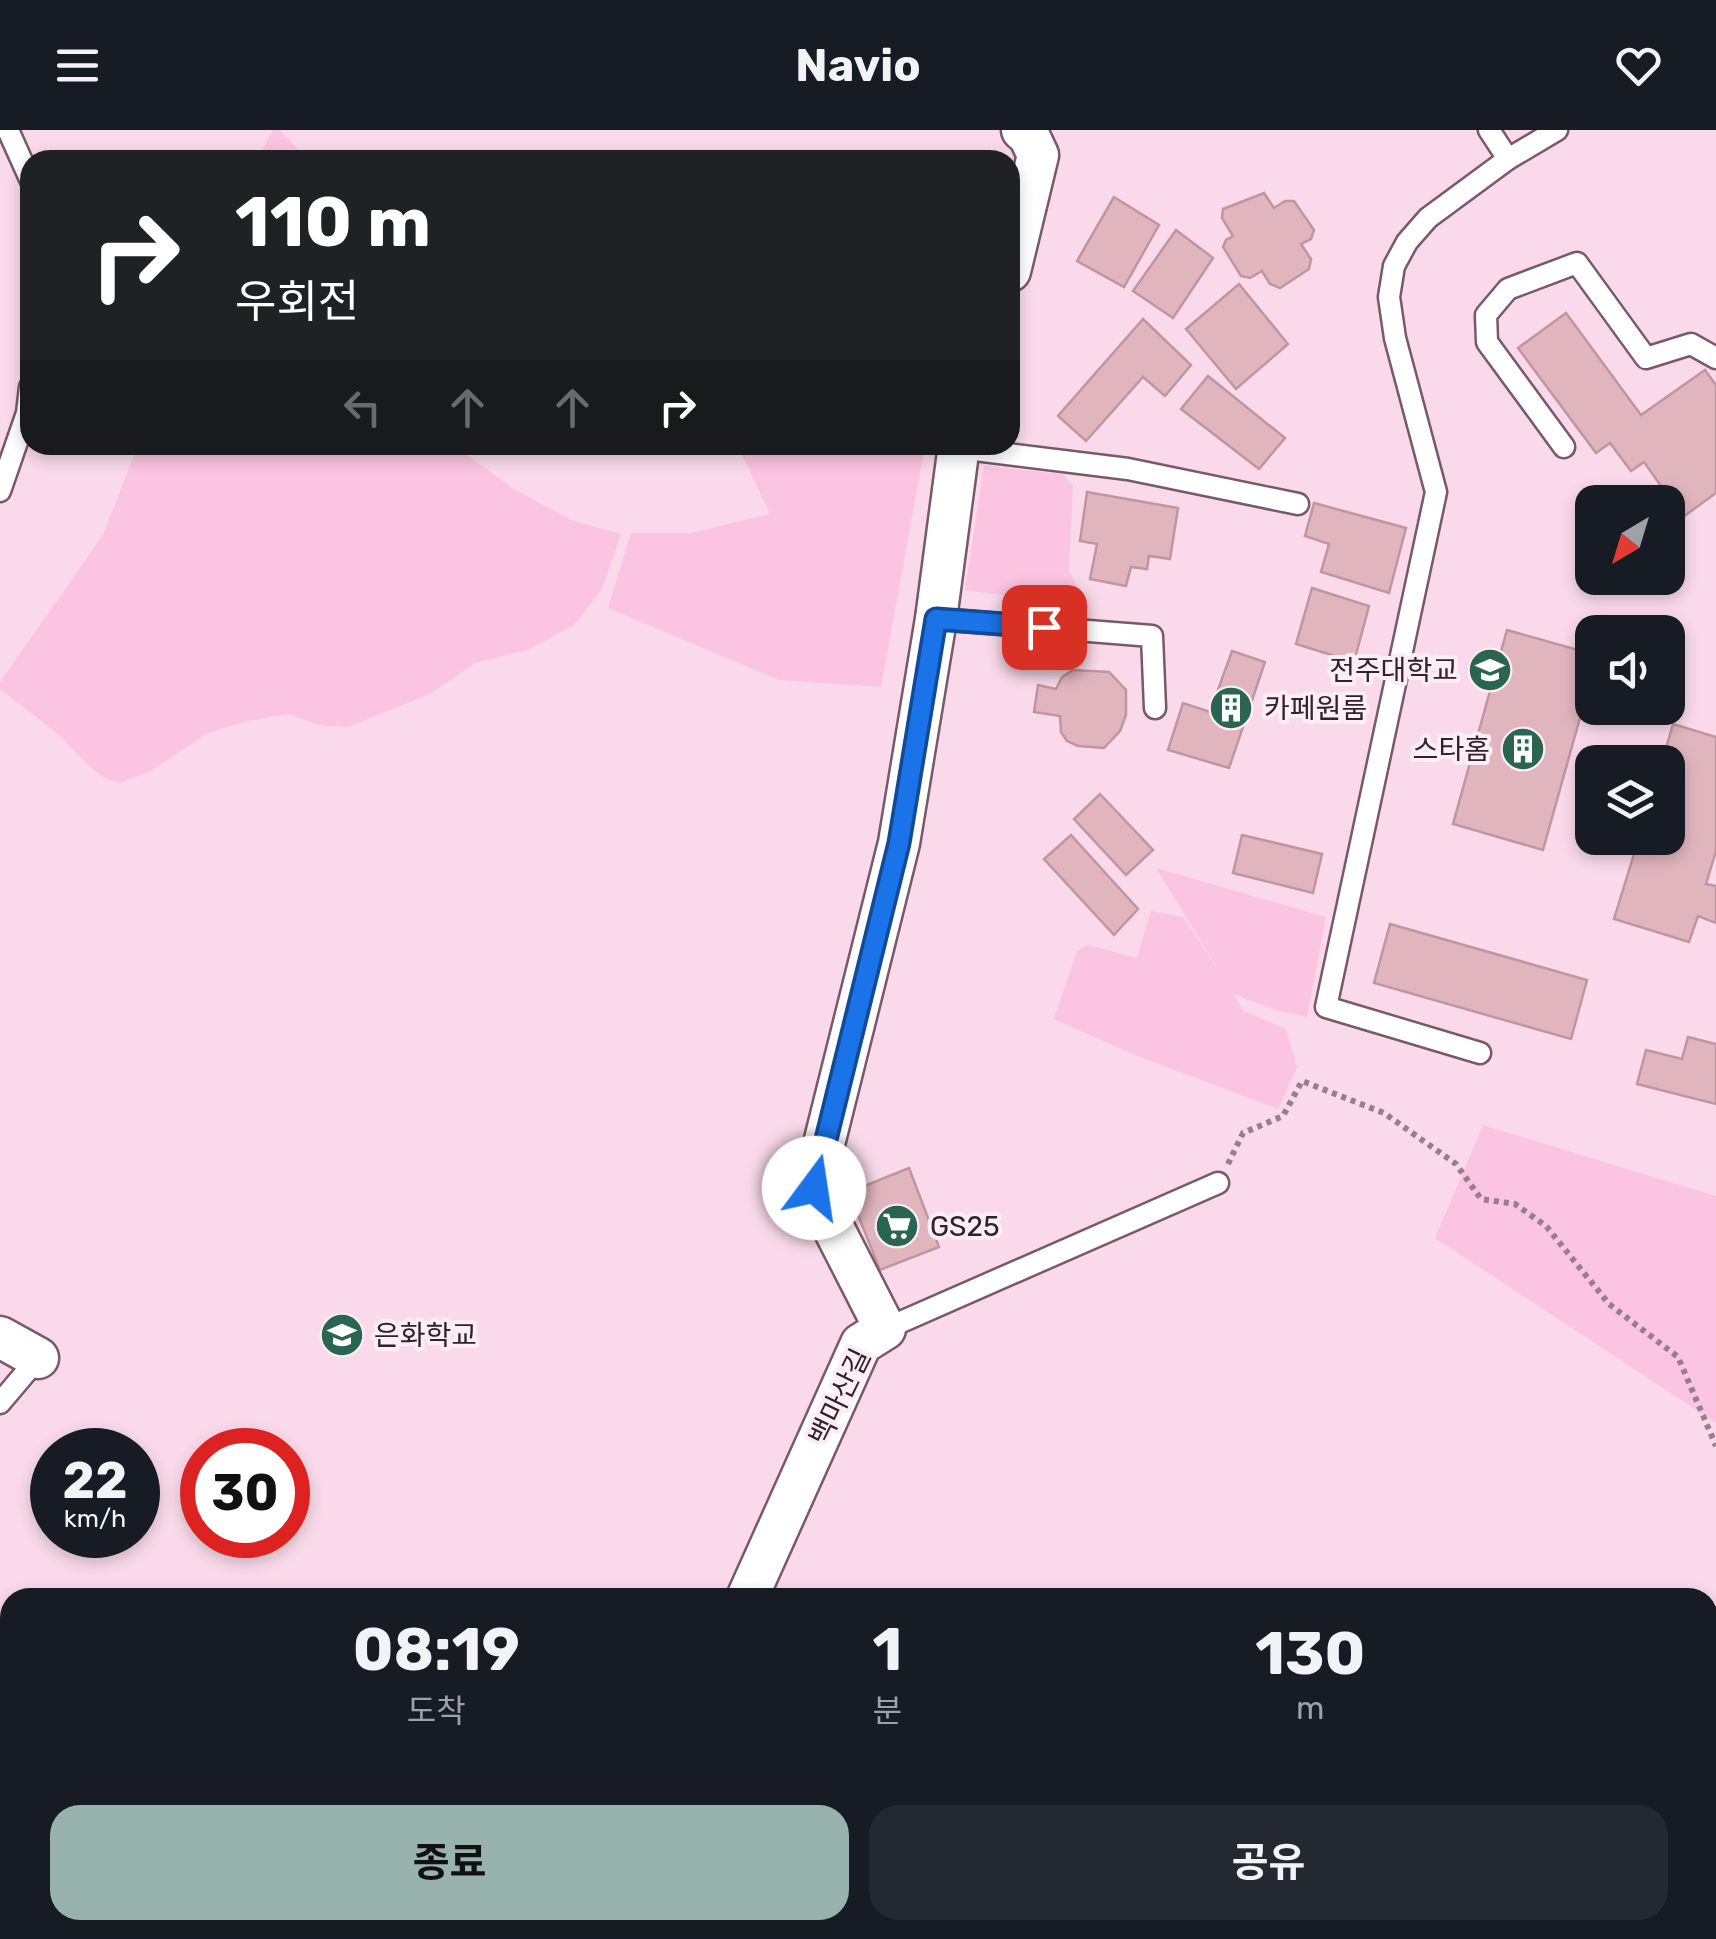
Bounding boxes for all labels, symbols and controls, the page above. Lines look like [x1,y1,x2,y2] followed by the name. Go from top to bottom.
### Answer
[50,38,105,93] icon: menu
[1611,38,1666,93] icon: heart
[795,39,921,92] text: Navio
[235,181,431,264] text: 110 m
[70,190,200,320] icon: right
[235,275,359,328] text: 우회전
[335,380,390,435] icon: left
[440,380,495,435] icon: ahead
[545,380,600,435] icon: ahead
[650,380,705,435] icon: right
[1575,485,1685,595] north arrow
[1575,485,1685,855] map controls
[1002,585,1087,670] pin
[1017,600,1072,655] icon: arrive
[1575,615,1685,725] button: sound
[1467,647,1513,693] school or university icon: 전주대학교
[1329,654,1458,687] place label: 전주대학교
[1208,685,1254,731] building icon: 카페원룸
[1264,692,1367,725] place label: 카페원룸
[1500,726,1546,772] building icon: 스타홈
[1413,733,1490,766] place label: 스타홈
[1575,745,1685,855] button: layers
[762,1136,866,1240] position arrow
[874,1203,920,1249] supermarket icon: GS25
[930,1210,1000,1243] place label: GS25
[319,1312,365,1358] school or university icon: 은화학교
[374,1319,477,1352] place label: 은화학교
[803,1343,877,1451] street label: 백마산길
[180,1428,310,1558] speed limit sign: 30
[63,1451,128,1511] text: 22
[64,1504,126,1533] text: km/h
[353,1614,520,1685] text: 08:19
[873,1614,902,1685] text: 1
[1255,1618,1365,1689] text: 130
[1296,1689,1324,1727] text: m
[407,1692,466,1730] text: 도착
[873,1692,902,1730] text: 분
[50,1805,849,1920] button: 종료
[869,1805,1668,1920] button: 공유

